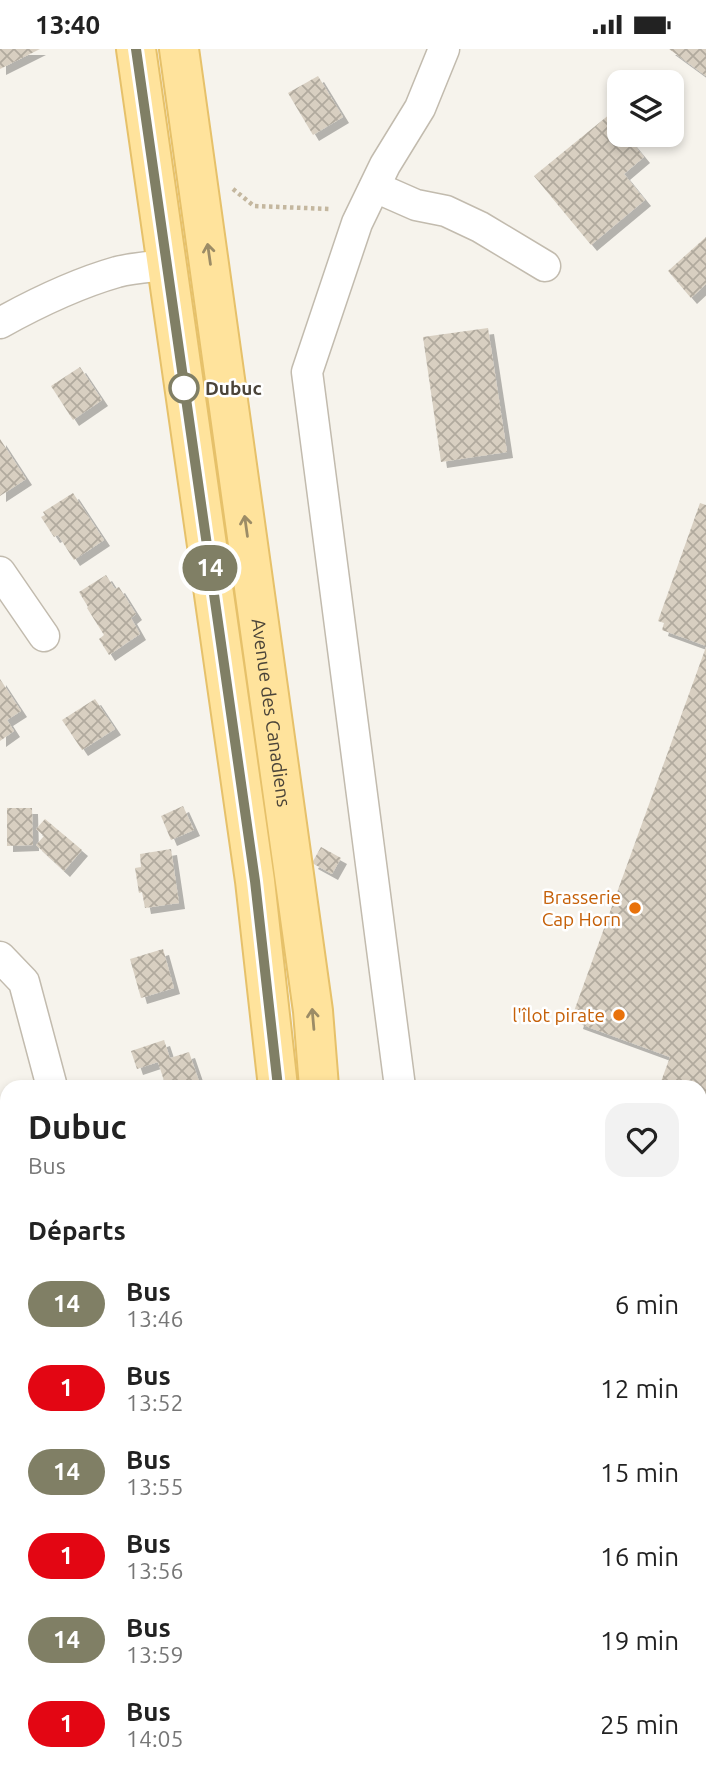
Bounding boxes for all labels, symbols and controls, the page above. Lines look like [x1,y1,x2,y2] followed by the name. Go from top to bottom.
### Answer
[35,10,100,39] text: 13:40
[607,70,684,147] map controls
[607,70,684,147] button: layers
[202,243,215,266] one-way arrow
[169,373,199,403] marker: Dubuc
[205,377,262,399] place label: Dubuc
[240,515,253,538] one-way arrow
[178,545,242,591] line badge: 14
[196,554,224,581] text: 14
[247,617,295,808] street label: Avenue des Canadiens
[542,886,621,930] place label: Brasserie Cap Horn
[627,900,643,916] marker: Brasserie Cap Horn
[512,1004,605,1026] place label: l'îlot pirate
[611,1007,627,1023] marker: l'îlot pirate
[306,1008,319,1031] one-way arrow
[605,1103,679,1177] button: heart
[28,1108,127,1145] text: Dubuc
[28,1153,66,1178] text: Bus
[28,1216,126,1245] text: Départs
[126,1277,171,1306] text: Bus
[53,1290,80,1317] text: 14
[615,1290,679,1319] text: 6 min
[126,1306,184,1331] text: 13:46
[126,1361,171,1390] text: Bus
[60,1374,73,1401] text: 1
[600,1374,679,1403] text: 12 min
[126,1390,184,1415] text: 13:52
[126,1445,171,1474] text: Bus
[53,1458,80,1485] text: 14
[600,1458,679,1487] text: 15 min
[126,1474,184,1499] text: 13:55
[126,1529,171,1558] text: Bus
[60,1542,73,1569] text: 1
[600,1542,679,1571] text: 16 min
[126,1558,184,1583] text: 13:56
[126,1613,171,1642] text: Bus
[53,1626,80,1653] text: 14
[600,1626,679,1655] text: 19 min
[126,1642,184,1667] text: 13:59
[126,1697,171,1726] text: Bus
[60,1710,73,1737] text: 1
[600,1710,679,1739] text: 25 min
[126,1726,184,1751] text: 14:05

